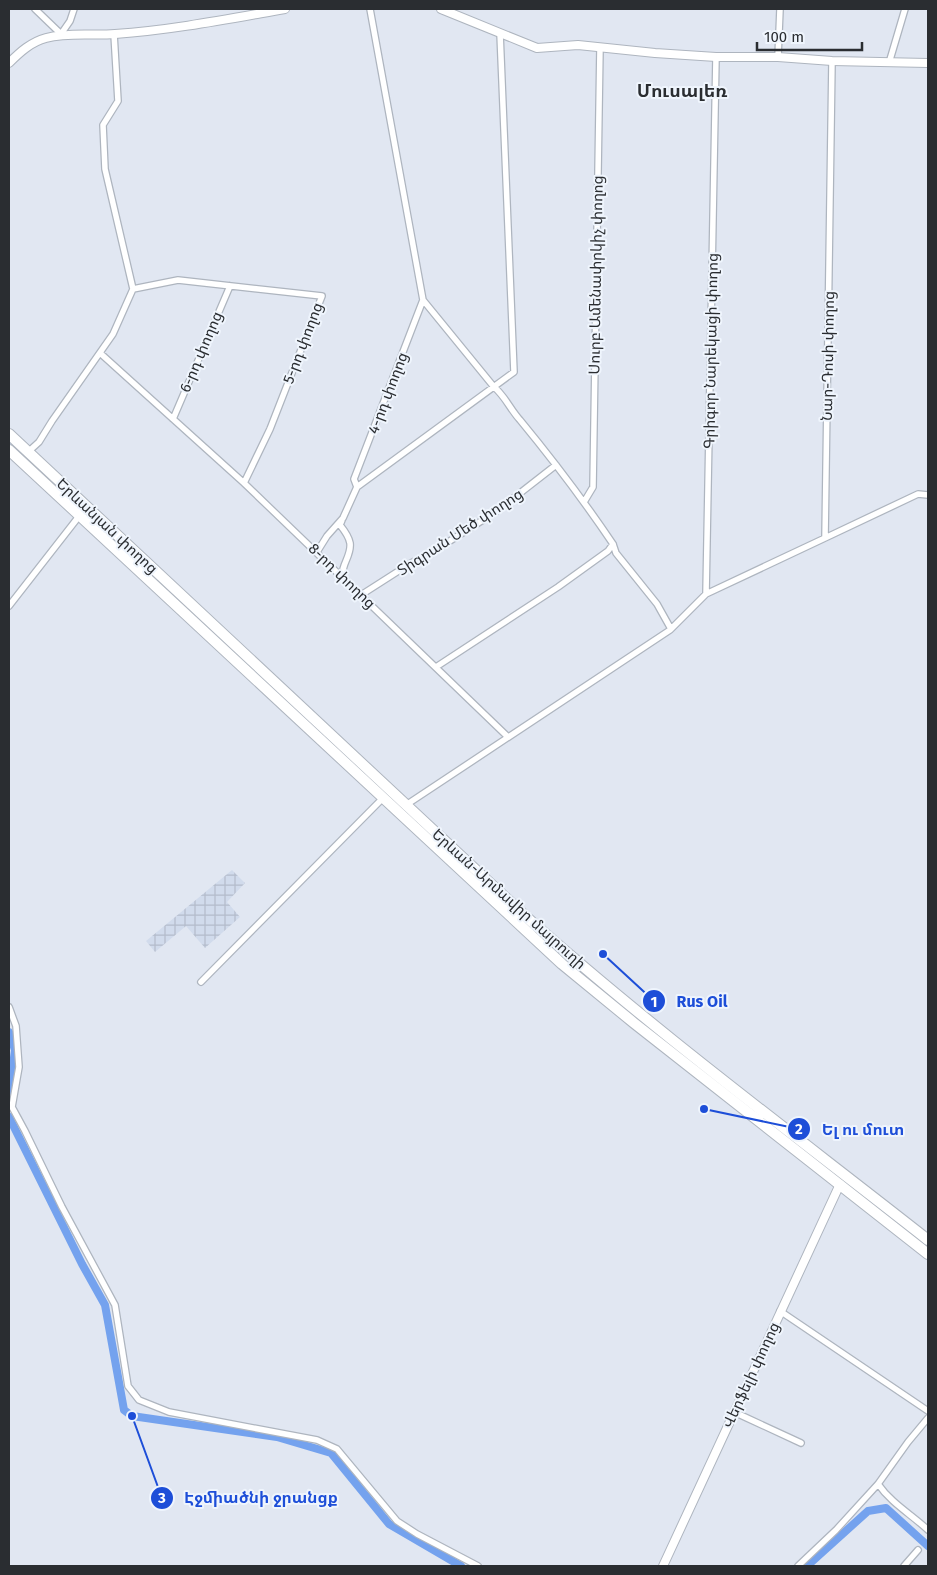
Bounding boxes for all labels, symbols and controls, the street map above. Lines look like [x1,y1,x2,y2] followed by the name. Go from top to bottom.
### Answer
[757,20,862,52] scale bar
[764,28,804,46] text: 100 m
[637,80,727,102] district label: Մուսալեռ
[585,175,607,375] street label: Սուրբ Ամենափրկիչ փողոց
[700,253,722,449] street label: Գրիգոր Նարեկացի փողոց
[818,291,838,421] street label: Նար-Դոսի փողոց
[279,300,327,386] street label: 5-րդ փողոց
[176,309,226,395] street label: 6-րդ փողոց
[364,350,412,436] street label: 4-րդ փողոց
[53,474,161,578] street label: Երևանյան փողոց
[394,485,526,579] street label: Տիգրան Մեծ փողոց
[305,540,379,612] street label: 8-րդ փողոց
[428,825,590,973] street label: Երևան-Արմավիր մայրուղի
[641,986,737,1017] callout: Rus Oil
[677,992,728,1011] text: Rus Oil
[651,993,657,1011] text: 1
[787,1114,914,1145] callout: Ել ու մուտ
[795,1120,803,1138] text: 2
[822,1120,904,1139] text: Ել ու մուտ
[719,1319,783,1431] street label: Վերֆելի փողոց
[149,1482,348,1513] callout: Էջմիածնի ջրանցք
[184,1488,338,1507] text: Էջմիածնի ջրանցք
[157,1489,166,1507] text: 3

